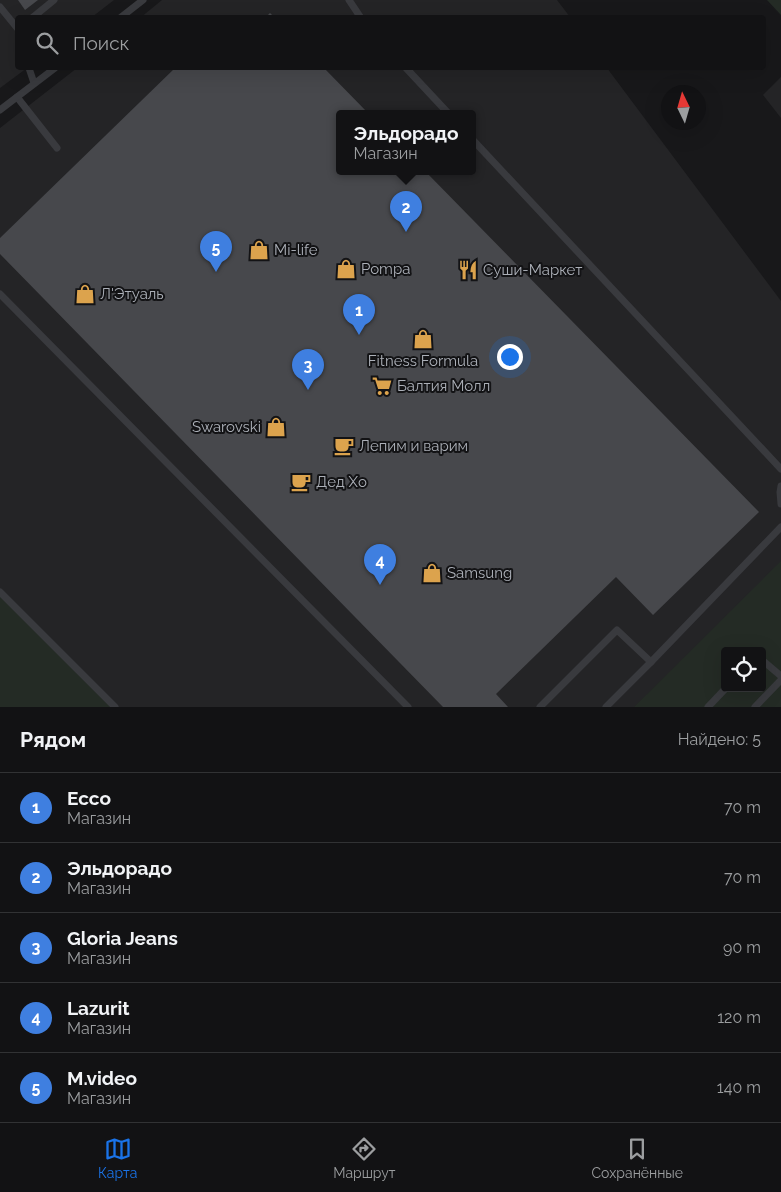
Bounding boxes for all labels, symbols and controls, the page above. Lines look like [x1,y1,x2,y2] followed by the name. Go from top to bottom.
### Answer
[15,15,766,70] search box
[33,29,61,57] icon: search
[73,32,129,54] text: Поиск
[661,85,706,130] north arrow
[336,110,476,175] popup
[354,122,458,144] text: Эльдорадо
[354,144,418,163] text: Магазин
[390,191,422,232] pin: 2
[200,231,232,272] pin: 5
[248,239,270,261] shop icon: Mi-life
[274,241,318,259] place label: Mi-life
[335,258,357,280] shop icon: Pompa
[457,259,479,281] restaurant icon: Суши-Маркет
[361,260,410,278] place label: Pompa
[483,261,583,279] place label: Суши-Маркет
[74,283,96,305] shop icon: Л'Этуаль
[100,285,164,303] place label: Л'Этуаль
[343,294,375,335] pin: 1
[412,328,434,350] shop icon: Fitness Formula
[497,344,523,370] your location
[292,349,324,390] pin: 3
[368,352,478,370] place label: Fitness Formula
[371,375,393,397] supermarket icon: Балтия Молл
[397,377,490,395] place label: Балтия Молл
[265,416,287,438] shop icon: Swarovski
[192,418,261,436] place label: Swarovski
[333,435,355,457] cafe icon: Лепим и варим
[359,437,468,455] place label: Лепим и варим
[290,471,312,493] cafe icon: Дед Хо
[316,473,367,491] place label: Дед Хо
[364,544,396,585] pin: 4
[421,562,443,584] shop icon: Samsung
[447,564,512,582] place label: Samsung
[721,647,766,692] map controls
[721,647,766,692] button: locate
[20,727,86,752] text: Рядом
[678,730,761,749] text: Найдено: 5
[67,787,111,809] text: Ecco
[32,798,40,817] text: 1
[724,798,761,817] text: 70 m
[67,809,131,828] text: Магазин
[67,857,172,879] text: Эльдорадо
[31,868,41,887] text: 2
[724,868,761,887] text: 70 m
[67,879,131,898] text: Магазин
[67,927,178,949] text: Gloria Jeans
[32,938,40,957] text: 3
[723,938,761,957] text: 90 m
[67,949,131,968] text: Магазин
[67,997,130,1019] text: Lazurit
[31,1008,41,1027] text: 4
[717,1008,761,1027] text: 120 m
[67,1019,131,1038] text: Магазин
[67,1067,137,1089] text: M.video
[32,1078,40,1097] text: 5
[717,1078,761,1097] text: 140 m
[67,1089,131,1108] text: Магазин
[98,1135,137,1181] tab: Карта
[333,1135,396,1181] tab: Маршрут
[591,1135,683,1181] tab: Сохранённые

